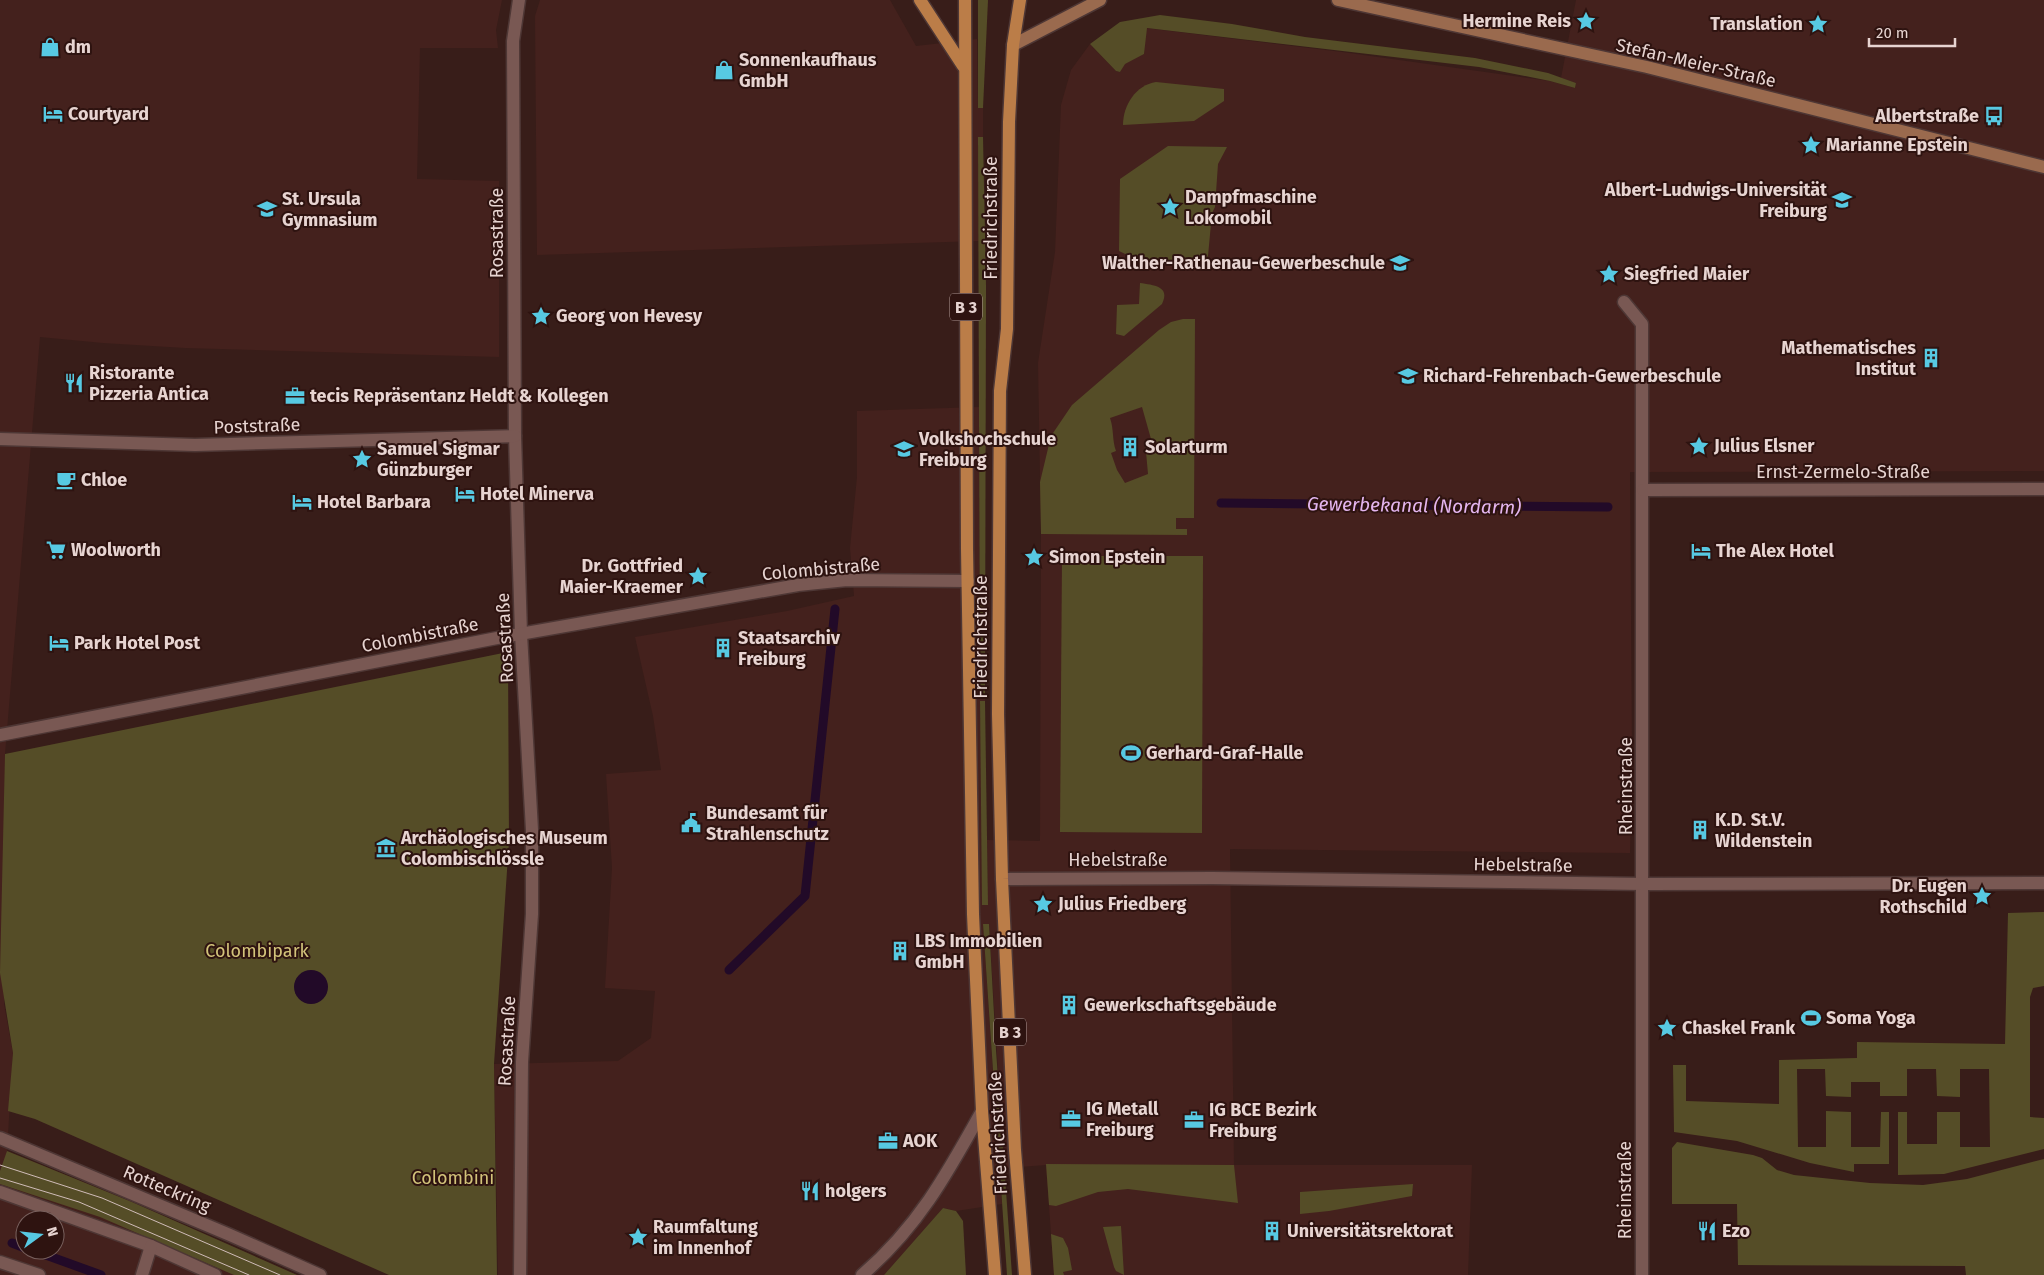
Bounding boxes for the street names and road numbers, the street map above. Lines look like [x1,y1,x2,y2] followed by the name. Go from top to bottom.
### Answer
[1614,34,1778,92] street label: Stefan-Meier-Straße
[980,156,1002,280] street label: Friedrichstraße
[486,188,508,278] street label: Rosastraße
[950,294,982,320] road number: B 3
[213,413,301,439] street label: Poststraße
[1756,461,1930,483] street label: Ernst-Zermelo-Straße
[761,553,881,585] street label: Colombistraße
[970,575,992,699] street label: Friedrichstraße
[492,592,518,684] street label: Rosastraße
[360,613,480,657] street label: Colombistraße
[1615,737,1637,835] street label: Rheinstraße
[1068,849,1168,871] street label: Hebelstraße
[1473,853,1573,877] street label: Hebelstraße
[494,995,520,1087] street label: Rosastraße
[994,1019,1026,1046] road number: B 3
[984,1071,1012,1195] street label: Friedrichstraße
[1614,1141,1636,1239] street label: Rheinstraße
[120,1161,215,1218] street label: Rotteckring

